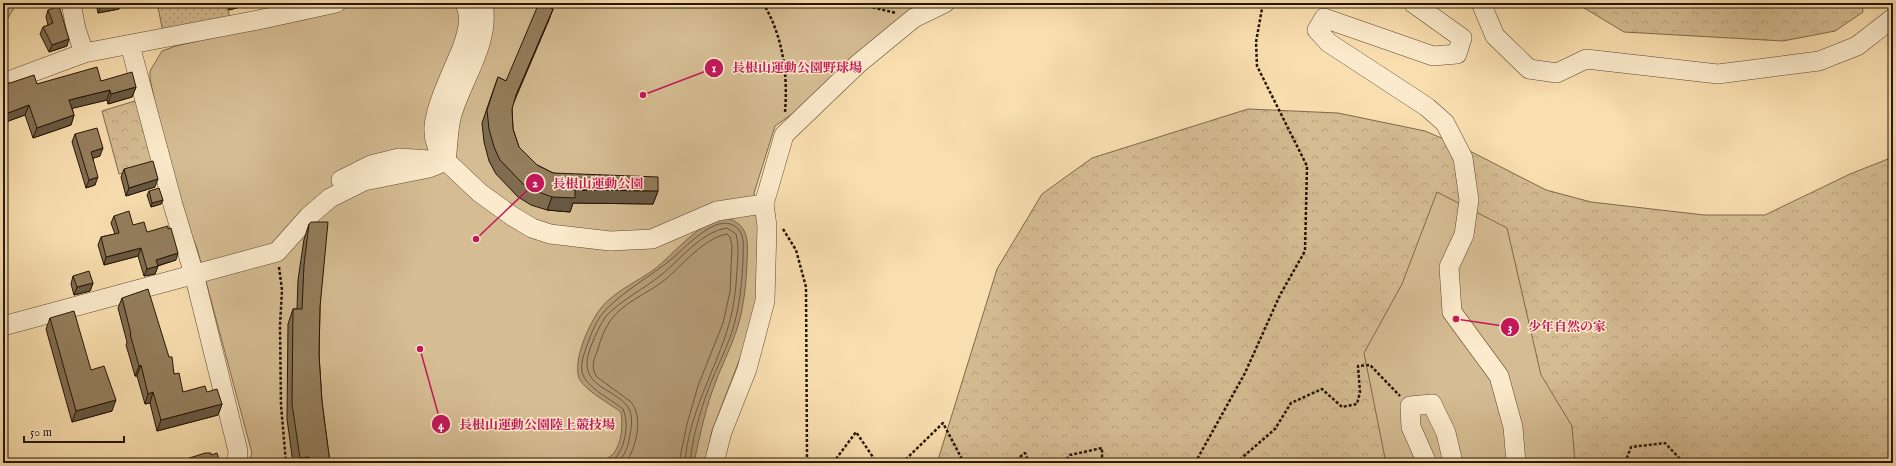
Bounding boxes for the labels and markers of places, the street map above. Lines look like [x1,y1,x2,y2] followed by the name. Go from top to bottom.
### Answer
[704,55,870,80] callout: 長根山運動公園野球場
[525,171,652,196] callout: 長根山運動公園
[1500,314,1614,339] callout: 少年自然の家
[431,412,623,437] callout: 長根山運動公園陸上競技場

